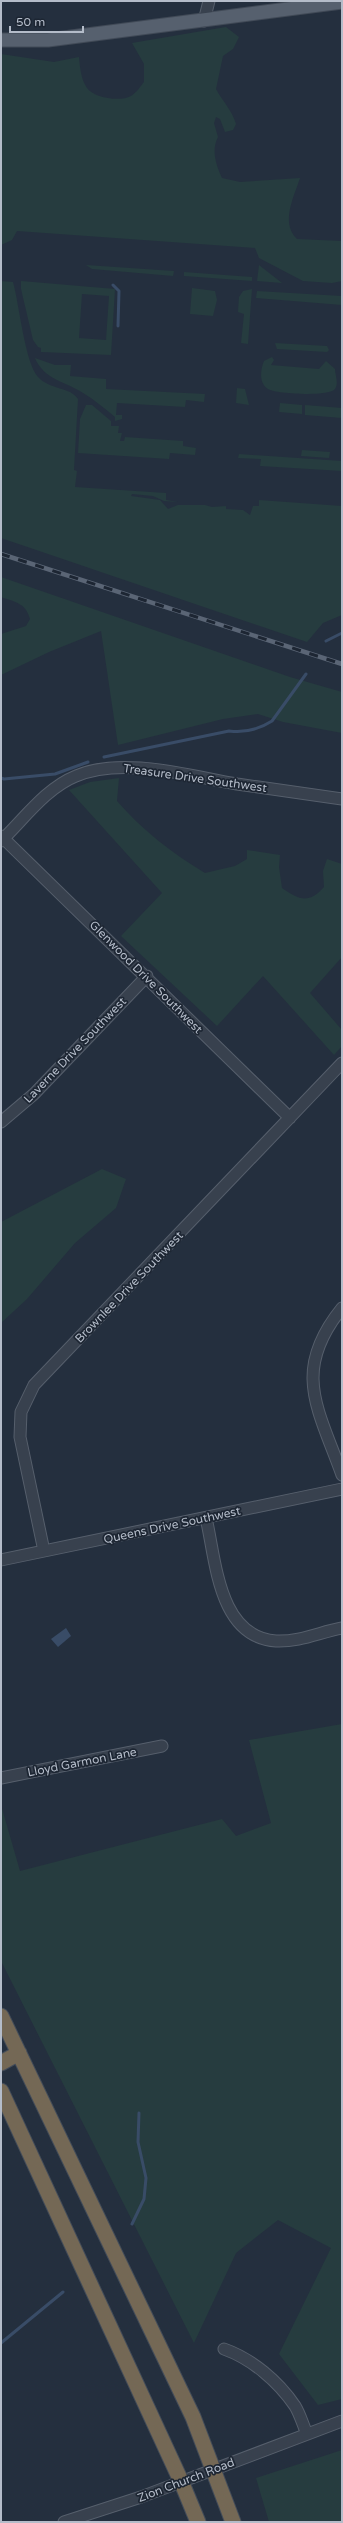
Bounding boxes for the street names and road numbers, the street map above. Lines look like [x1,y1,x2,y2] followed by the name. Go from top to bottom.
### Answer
[122,761,268,795] street label: Treasure Drive Southwest
[87,918,206,1037] street label: Glenwood Drive Southwest
[21,994,129,1106] street label: Laverne Drive Southwest
[72,1228,186,1346] street label: Brownlee Drive Southwest
[102,1504,242,1546] street label: Queens Drive Southwest
[26,1744,138,1779] street label: Lloyd Garmon Lane
[136,2455,236,2505] street label: Zion Church Road

